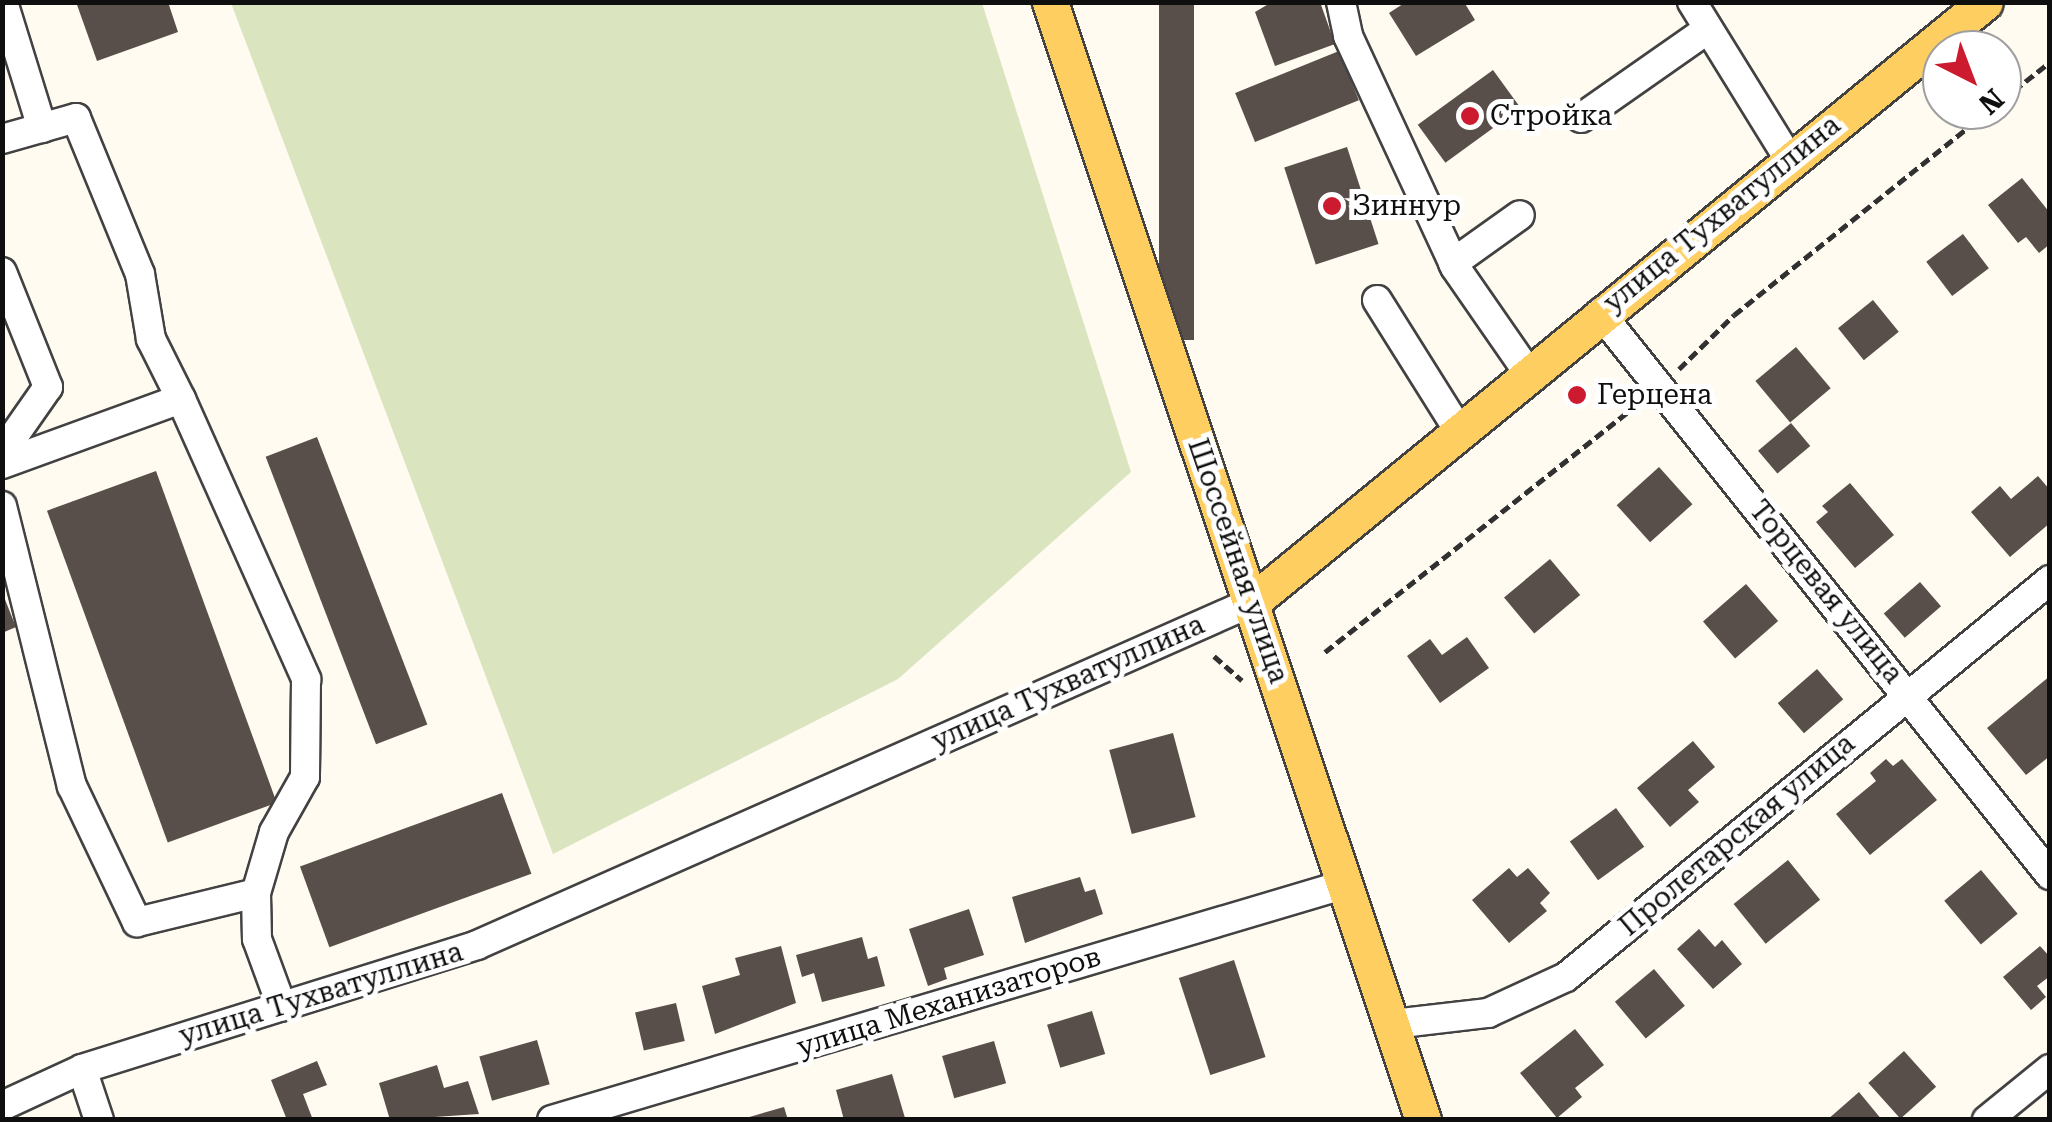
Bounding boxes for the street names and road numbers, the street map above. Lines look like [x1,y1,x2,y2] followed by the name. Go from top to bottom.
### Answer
[1597,108,1847,320] street label: улица Тухватуллина
[1180,434,1296,688] street label: Шоссейная улица
[1742,494,1910,690] street label: Торцевая улица
[927,608,1209,758] street label: улица Тухватуллина
[1613,727,1861,943] street label: Пролетарская улица
[175,935,467,1053] street label: улица Тухватуллина
[793,940,1105,1064] street label: улица Механизаторов

